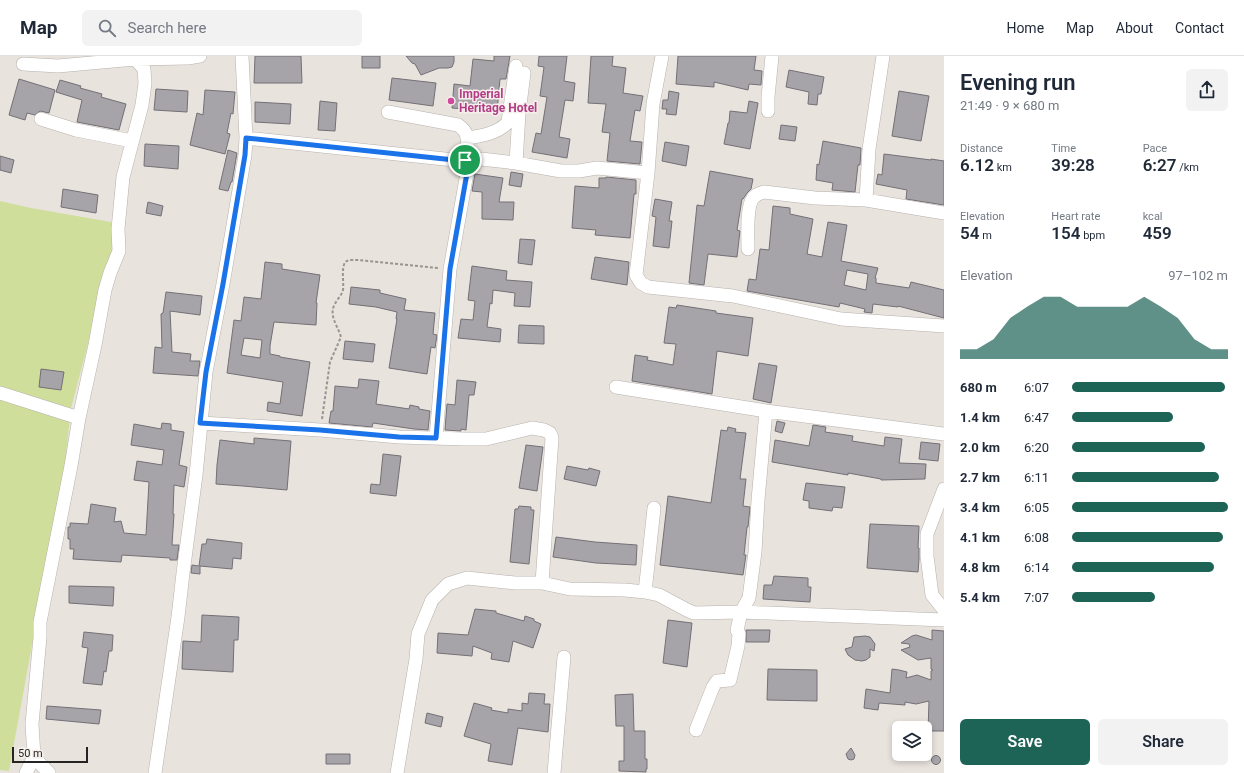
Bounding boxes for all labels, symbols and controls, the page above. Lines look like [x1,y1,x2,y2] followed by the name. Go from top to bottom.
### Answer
[82,10,362,46] search box
[20,16,58,39] text: Map
[96,17,118,39] icon: search
[128,19,206,37] text: Search here
[1006,20,1044,36] text: Home
[1066,20,1094,36] text: Map
[1116,20,1153,36] text: About
[1175,20,1224,36] text: Contact
[1186,69,1228,111] button: share
[960,70,1076,95] text: Evening run
[459,87,537,115] place label: Imperial Heritage Hotel
[446,96,456,106] marker: Imperial Heritage Hotel
[960,98,1059,113] text: 21:49 · 9 × 680 m
[960,142,1003,155] text: Distance
[1051,142,1076,155] text: Time
[1143,142,1167,155] text: Pace
[448,143,482,177] pin
[454,149,476,171] icon: arrive
[960,155,994,175] text: 6.12
[1051,155,1095,175] text: 39:28
[1143,155,1176,175] text: 6:27
[994,161,1012,174] text: km
[1176,161,1199,174] text: /km
[960,210,1005,223] text: Elevation
[1051,210,1100,223] text: Heart rate
[1143,210,1163,223] text: kcal
[960,223,979,243] text: 54
[1051,223,1080,243] text: 154
[1143,223,1172,243] text: 459
[979,229,992,242] text: m
[1080,229,1105,242] text: bpm
[960,268,1013,283] text: Elevation
[1168,268,1228,283] text: 97–102 m
[960,380,997,395] text: 680 m
[1024,380,1049,395] text: 6:07
[960,410,1000,425] text: 1.4 km
[1024,410,1049,425] text: 6:47
[960,440,1000,455] text: 2.0 km
[1024,440,1049,455] text: 6:20
[960,470,1000,485] text: 2.7 km
[1024,470,1049,485] text: 6:11
[960,500,1000,515] text: 3.4 km
[1024,500,1049,515] text: 6:05
[960,530,1000,545] text: 4.1 km
[1024,530,1049,545] text: 6:08
[960,560,1000,575] text: 4.8 km
[1024,560,1049,575] text: 6:14
[960,590,1000,605] text: 5.4 km
[1024,590,1049,605] text: 7:07
[960,719,1090,765] button: Save
[1098,719,1228,765] button: Share
[892,721,932,761] map controls
[892,721,932,761] button: layers
[12,745,88,764] scale bar
[18,747,43,760] text: 50 m

